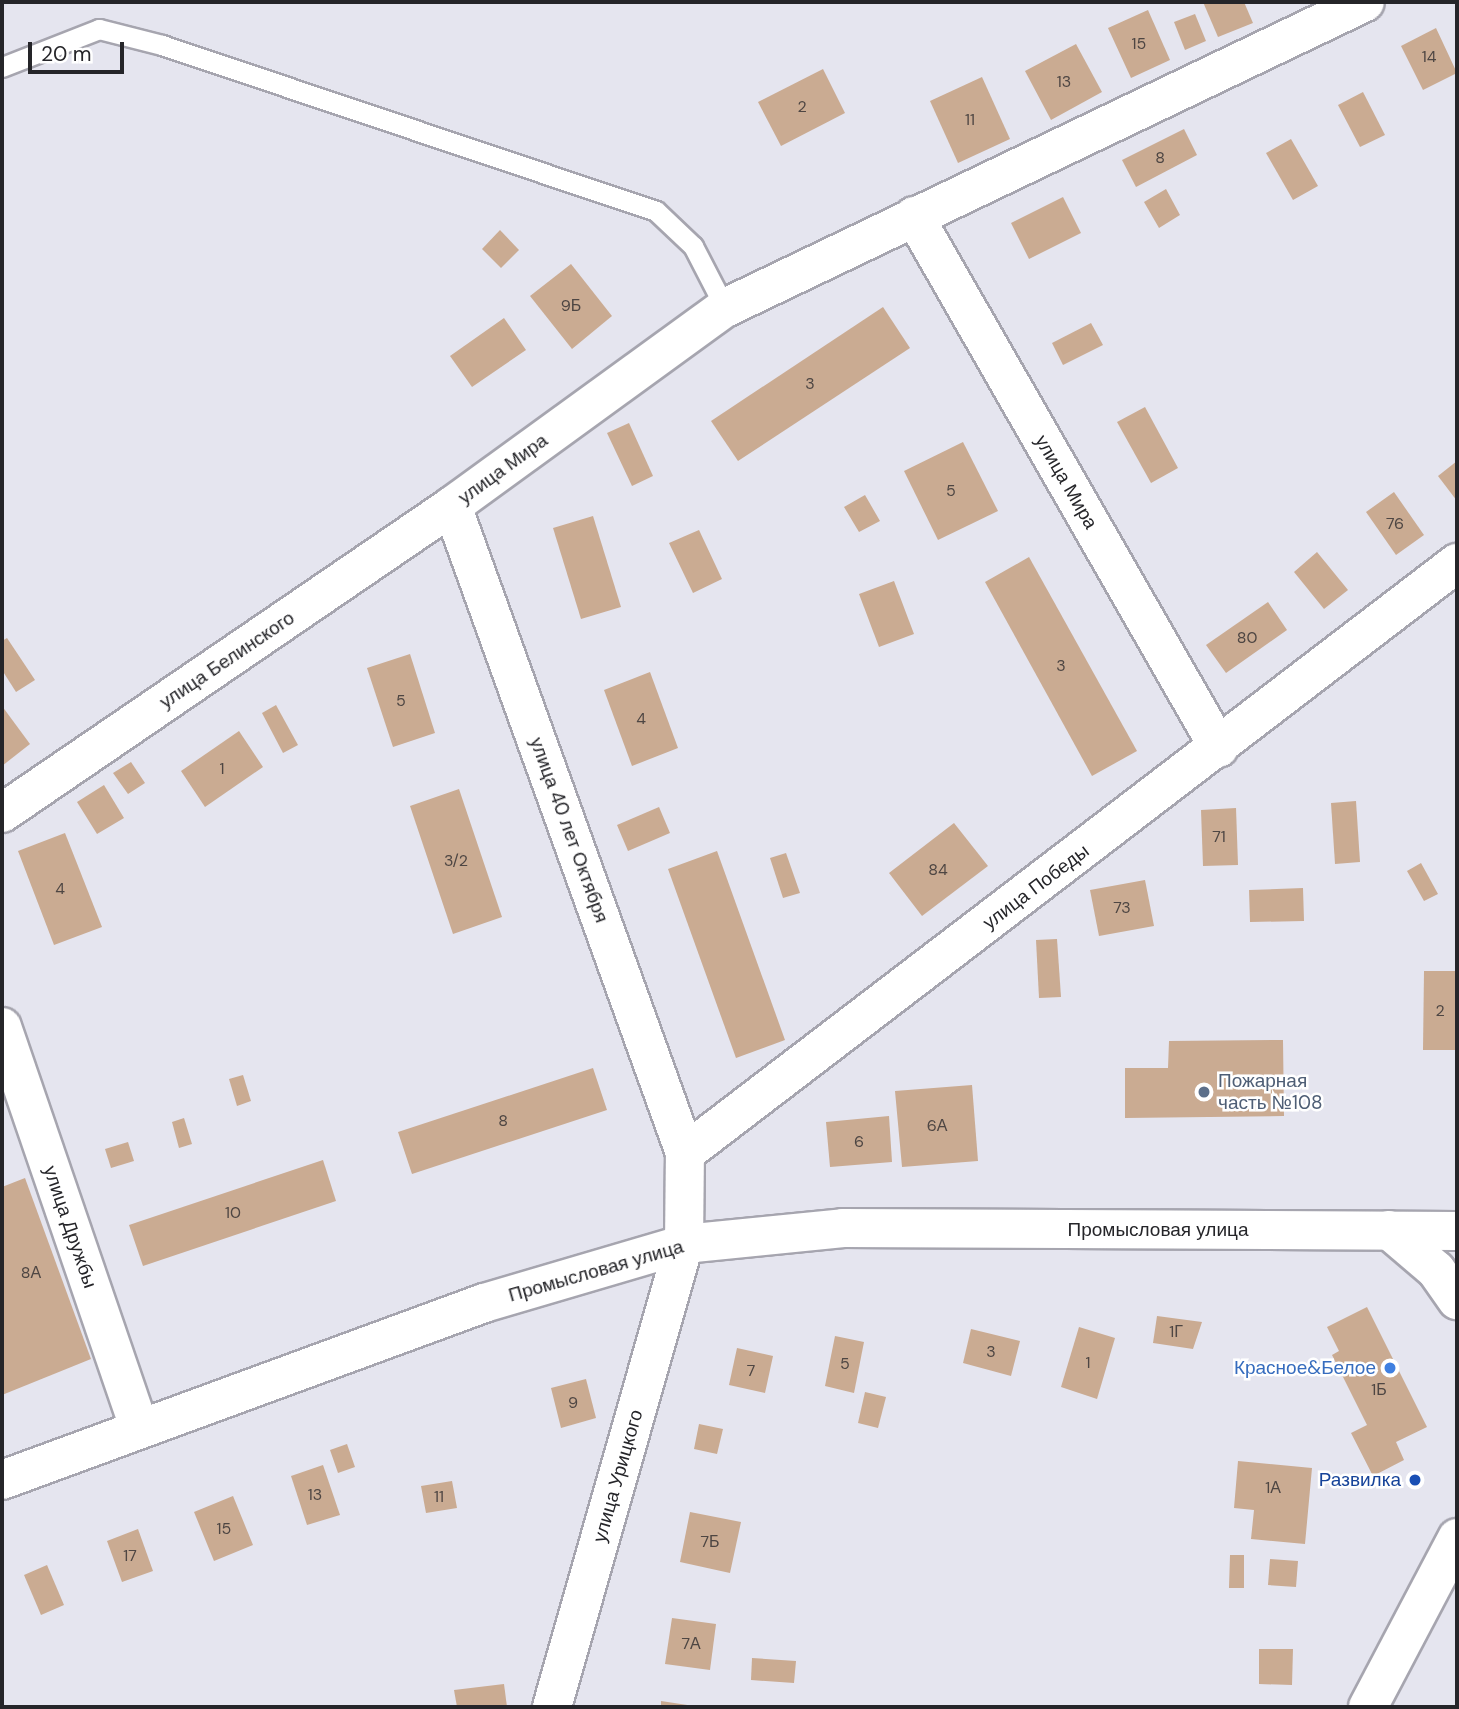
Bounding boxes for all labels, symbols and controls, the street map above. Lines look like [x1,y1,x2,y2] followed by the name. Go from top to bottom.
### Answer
[32,28,128,72] scale bar
[1132,34,1146,54] house number: 15
[41,40,92,68] text: 20 m
[1422,47,1436,67] house number: 14
[1057,72,1071,92] house number: 13
[797,97,807,117] house number: 2
[965,110,975,130] house number: 11
[1155,148,1165,168] house number: 8
[561,296,581,316] house number: 9Б
[805,374,815,394] house number: 3
[454,429,552,509] street label: улица Мира
[1030,431,1102,533] street label: улица Мира
[946,481,956,501] house number: 5
[1386,514,1404,534] house number: 76
[155,606,299,714] street label: улица Белинского
[1237,628,1257,648] house number: 80
[1056,656,1066,676] house number: 3
[396,691,406,711] house number: 5
[636,709,646,729] house number: 4
[525,734,613,926] street label: улица 40 лет Октября
[220,759,224,779] house number: 1
[1212,827,1226,847] house number: 71
[978,840,1094,934] street label: улица Победы
[444,851,468,871] house number: 3/2
[928,860,948,880] house number: 84
[55,879,65,899] house number: 4
[1113,898,1131,918] house number: 73
[1435,1001,1445,1021] house number: 2
[1218,1070,1322,1114] place label: Пожарная часть №108
[1196,1084,1212,1100] marker: Пожарная часть №108
[498,1111,508,1131] house number: 8
[927,1116,947,1136] house number: 6А
[854,1132,864,1152] house number: 6
[38,1163,102,1291] street label: улица Дружбы
[225,1203,241,1223] house number: 10
[1068,1219,1248,1241] street label: Промысловая улица
[506,1235,686,1307] street label: Промысловая улица
[21,1263,41,1283] house number: 8А
[1169,1322,1183,1342] house number: 1Г
[986,1342,996,1362] house number: 3
[1086,1353,1090,1373] house number: 1
[840,1354,850,1374] house number: 5
[1234,1357,1376,1379] place label: Красное&Белое
[1382,1360,1398,1376] marker: Красное&Белое
[747,1361,755,1381] house number: 7
[1371,1380,1387,1400] house number: 1Б
[568,1393,578,1413] house number: 9
[588,1407,648,1545] street label: улица Урицкого
[1319,1469,1401,1491] place label: Развилка
[1407,1472,1423,1488] marker: Развилка
[1265,1478,1281,1498] house number: 1А
[308,1485,322,1505] house number: 13
[434,1487,444,1507] house number: 11
[217,1519,231,1539] house number: 15
[700,1532,720,1552] house number: 7Б
[123,1546,137,1566] house number: 17
[681,1634,701,1654] house number: 7А

